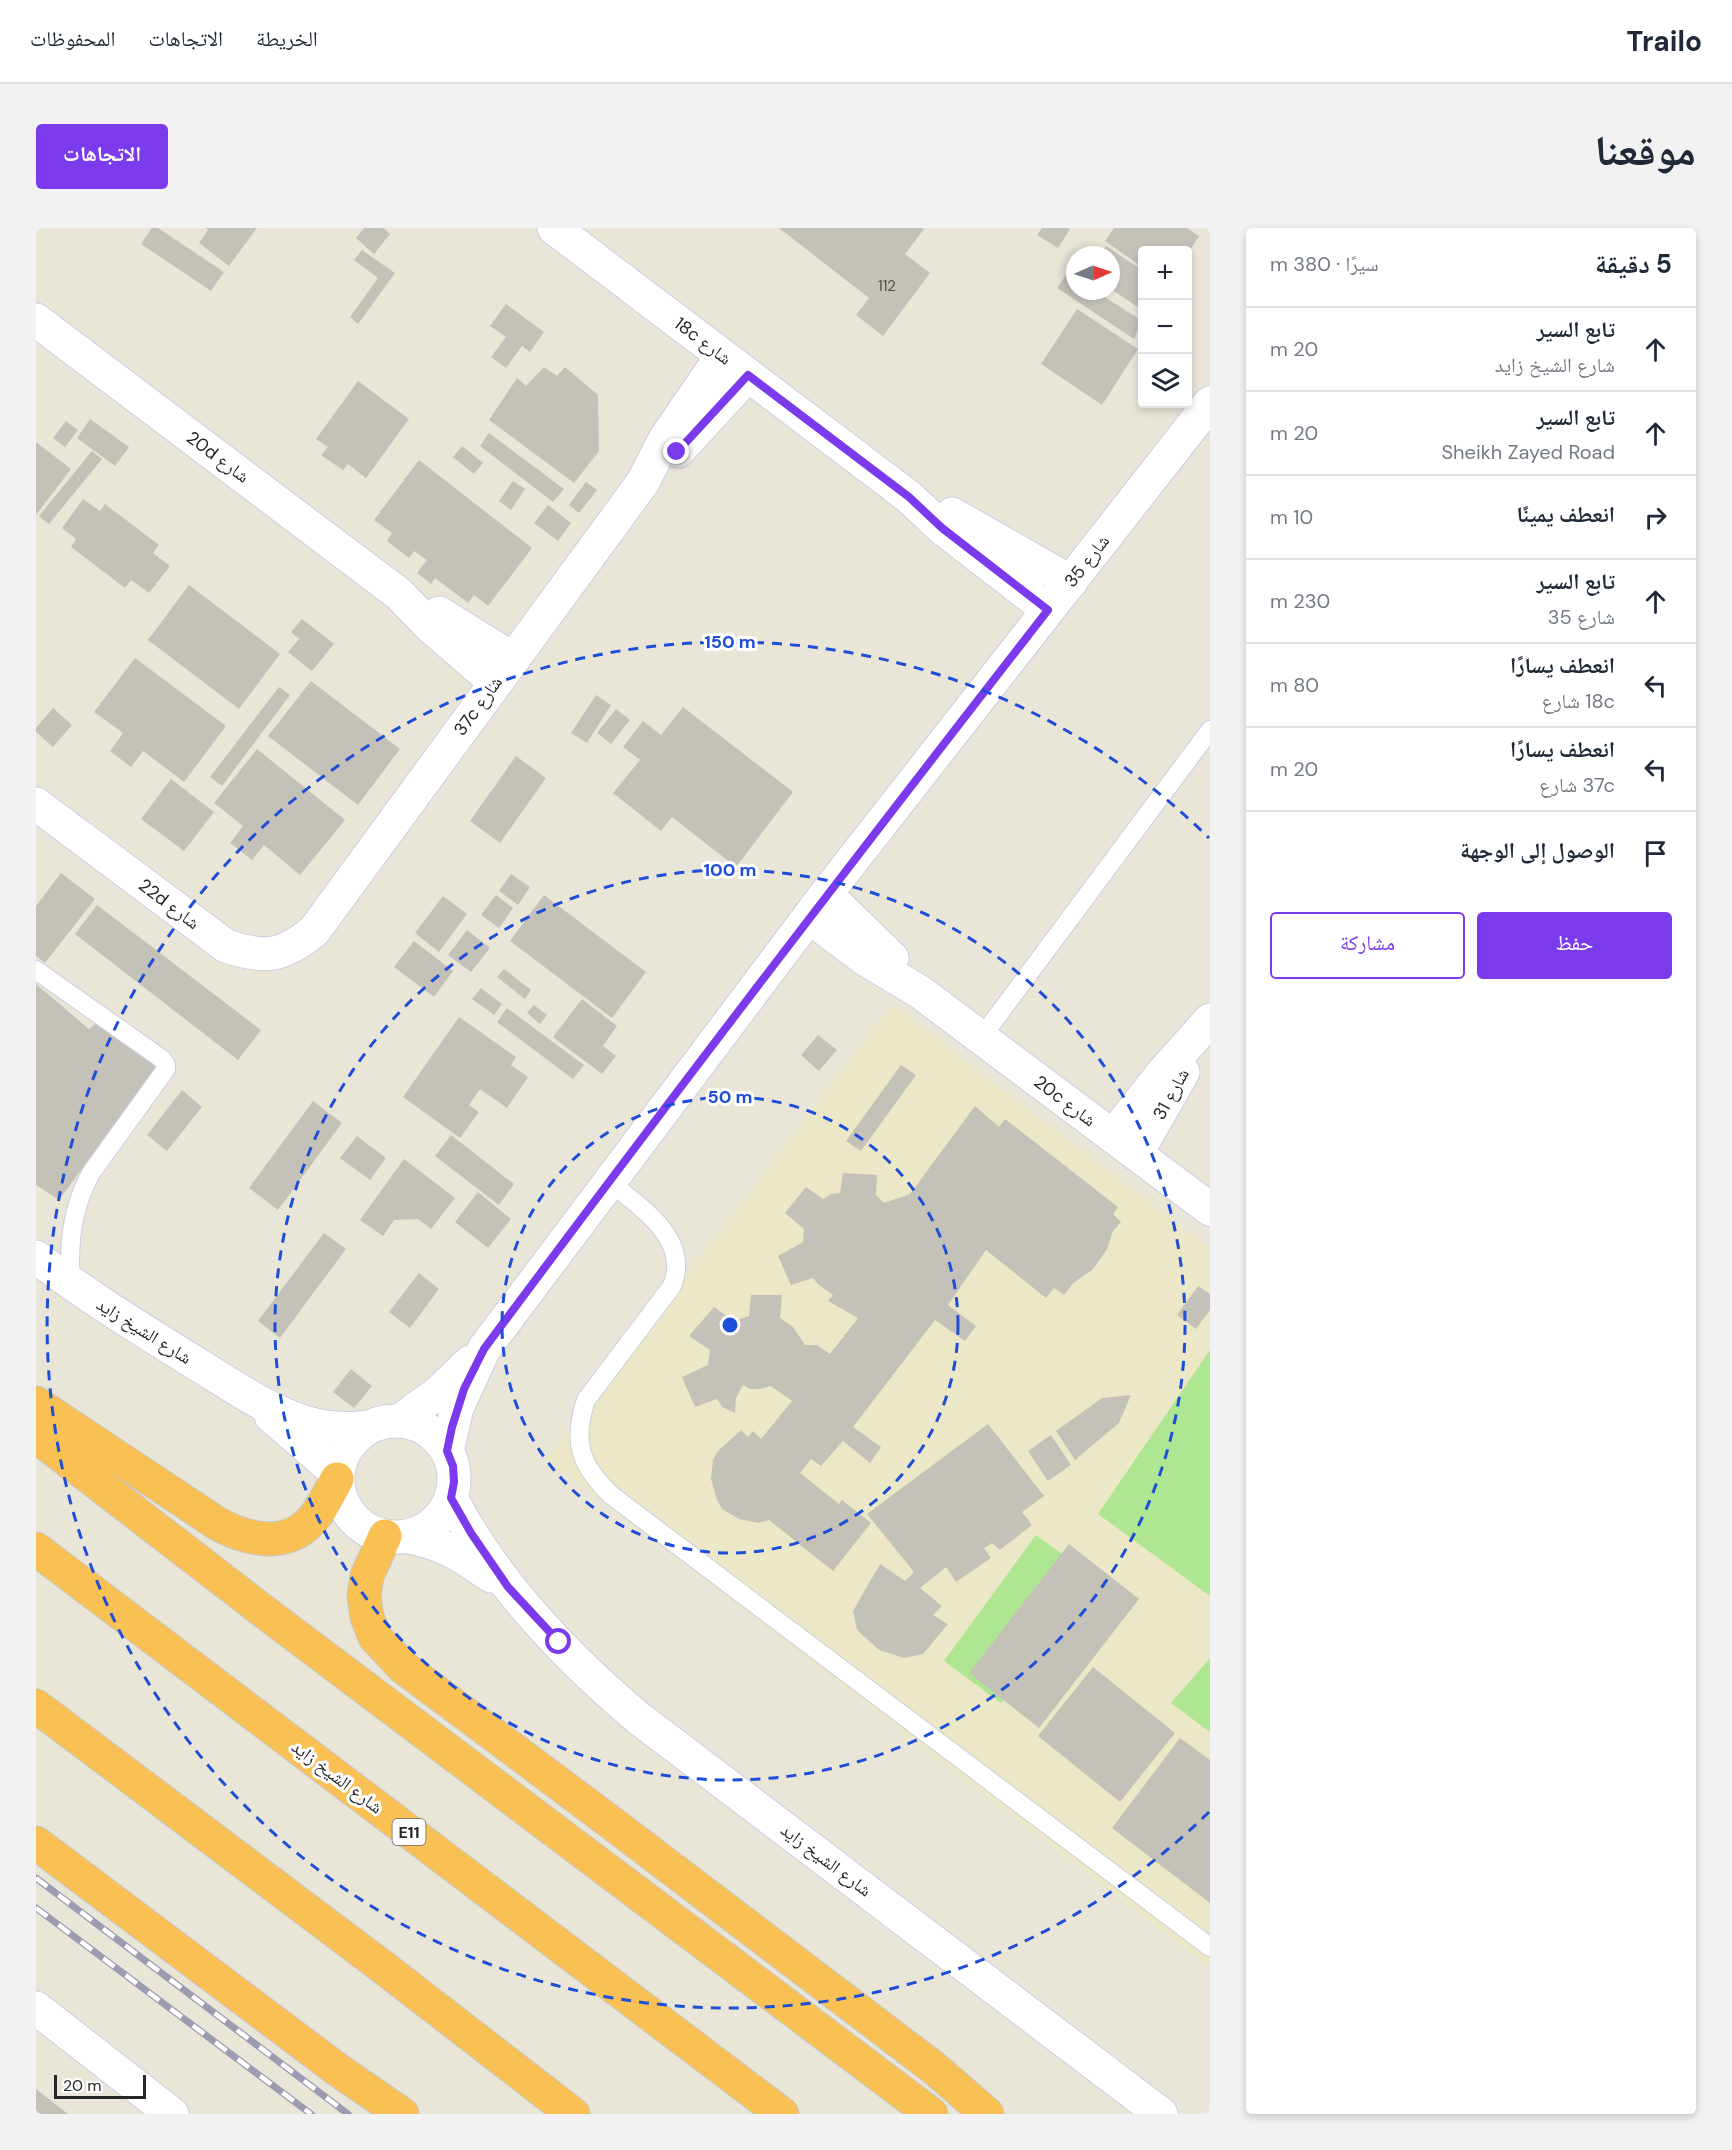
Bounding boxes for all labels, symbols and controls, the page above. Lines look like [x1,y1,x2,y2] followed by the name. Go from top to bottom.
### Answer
[1627,23,1702,60] text: Trailo
[30,25,115,53] text: المحفوظات
[148,25,223,53] text: الاتجاهات
[256,25,318,53] text: الخريطة
[1595,123,1696,178] text: موقعنا
[36,124,168,189] button: الاتجاهات
[1066,246,1120,300] north arrow
[1138,246,1192,408] map controls
[1138,246,1192,300] button: +
[1595,247,1672,281] text: 5 دقيقة
[1270,251,1379,277] text: سيرًا · 380 m
[878,276,896,296] house number: 112
[1138,300,1192,354] button: −
[669,312,737,370] street label: 18c شارع
[1536,315,1615,344] text: تابع السير
[1639,333,1672,366] icon: ahead
[1270,336,1318,362] text: 20 m
[1495,352,1615,378] text: شارع الشيخ زايد
[1138,354,1192,408] button: layers
[1536,403,1615,432] text: تابع السير
[1639,417,1672,450] icon: ahead
[1270,420,1318,446] text: 20 m
[182,426,254,488] street label: 20d شارع
[663,438,689,464] route end
[1441,439,1615,465] text: Sheikh Zayed Road
[1517,500,1615,529] text: انعطف يمينًا
[1639,501,1672,534] icon: right
[1270,504,1313,530] text: 10 m
[1059,530,1115,592] street label: شارع 35
[1536,567,1615,596] text: تابع السير
[1639,585,1672,618] icon: ahead
[1270,588,1330,614] text: 230 m
[1548,604,1615,630] text: شارع 35
[704,630,756,654] text: 150 m
[1510,651,1615,680] text: انعطف يسارًا
[1639,669,1672,702] icon: left
[448,671,508,741] street label: 37c شارع
[1270,672,1319,698] text: 80 m
[1542,688,1615,714] text: 18c شارع
[1510,735,1615,764] text: انعطف يسارًا
[1639,753,1672,786] icon: left
[1270,756,1318,782] text: 20 m
[1539,772,1615,798] text: 37c شارع
[1460,836,1615,865] text: الوصول إلى الوجهة
[1639,837,1672,870] icon: arrive
[703,858,757,882] text: 100 m
[134,873,204,935] street label: 22d شارع
[1270,912,1465,979] button: مشاركة
[1477,912,1672,979] button: حفظ
[1147,1064,1195,1124] street label: شارع 31
[1029,1070,1101,1132] street label: 20c شارع
[707,1085,753,1109] text: 50 m
[92,1292,196,1370] street label: شارع الشيخ زايد
[720,1315,740,1335] centre of rings
[545,1628,571,1654] route start
[287,1735,387,1819] street label: شارع الشيخ زايد
[776,1818,876,1902] street label: شارع الشيخ زايد
[392,1819,425,1845] road number: E11
[54,2072,146,2100] scale bar
[63,2075,102,2096] text: 20 m

